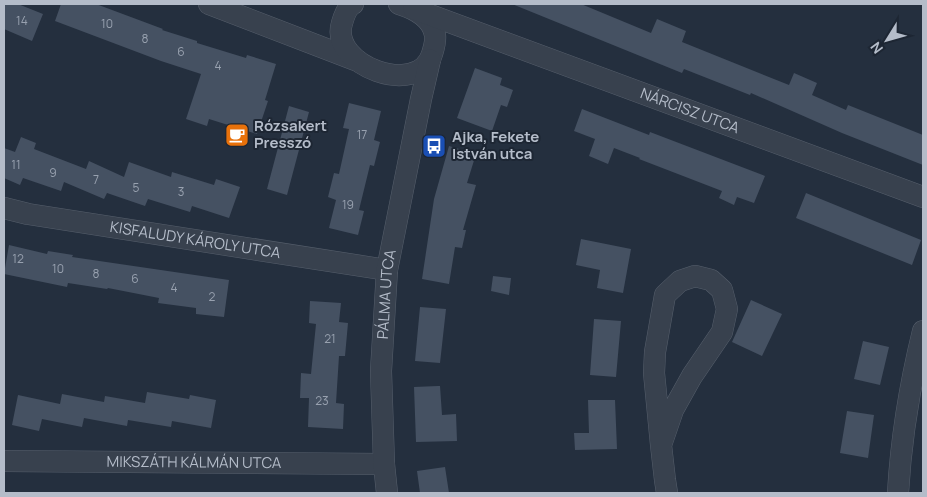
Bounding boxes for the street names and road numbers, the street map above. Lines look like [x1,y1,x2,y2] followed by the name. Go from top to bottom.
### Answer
[637,82,743,138] street label: NÁRCISZ UTCA
[109,216,283,263] street label: KISFALUDY KÁROLY UTCA
[372,247,401,340] street label: PÁLMA UTCA
[107,451,282,473] street label: MIKSZÁTH KÁLMÁN UTCA

